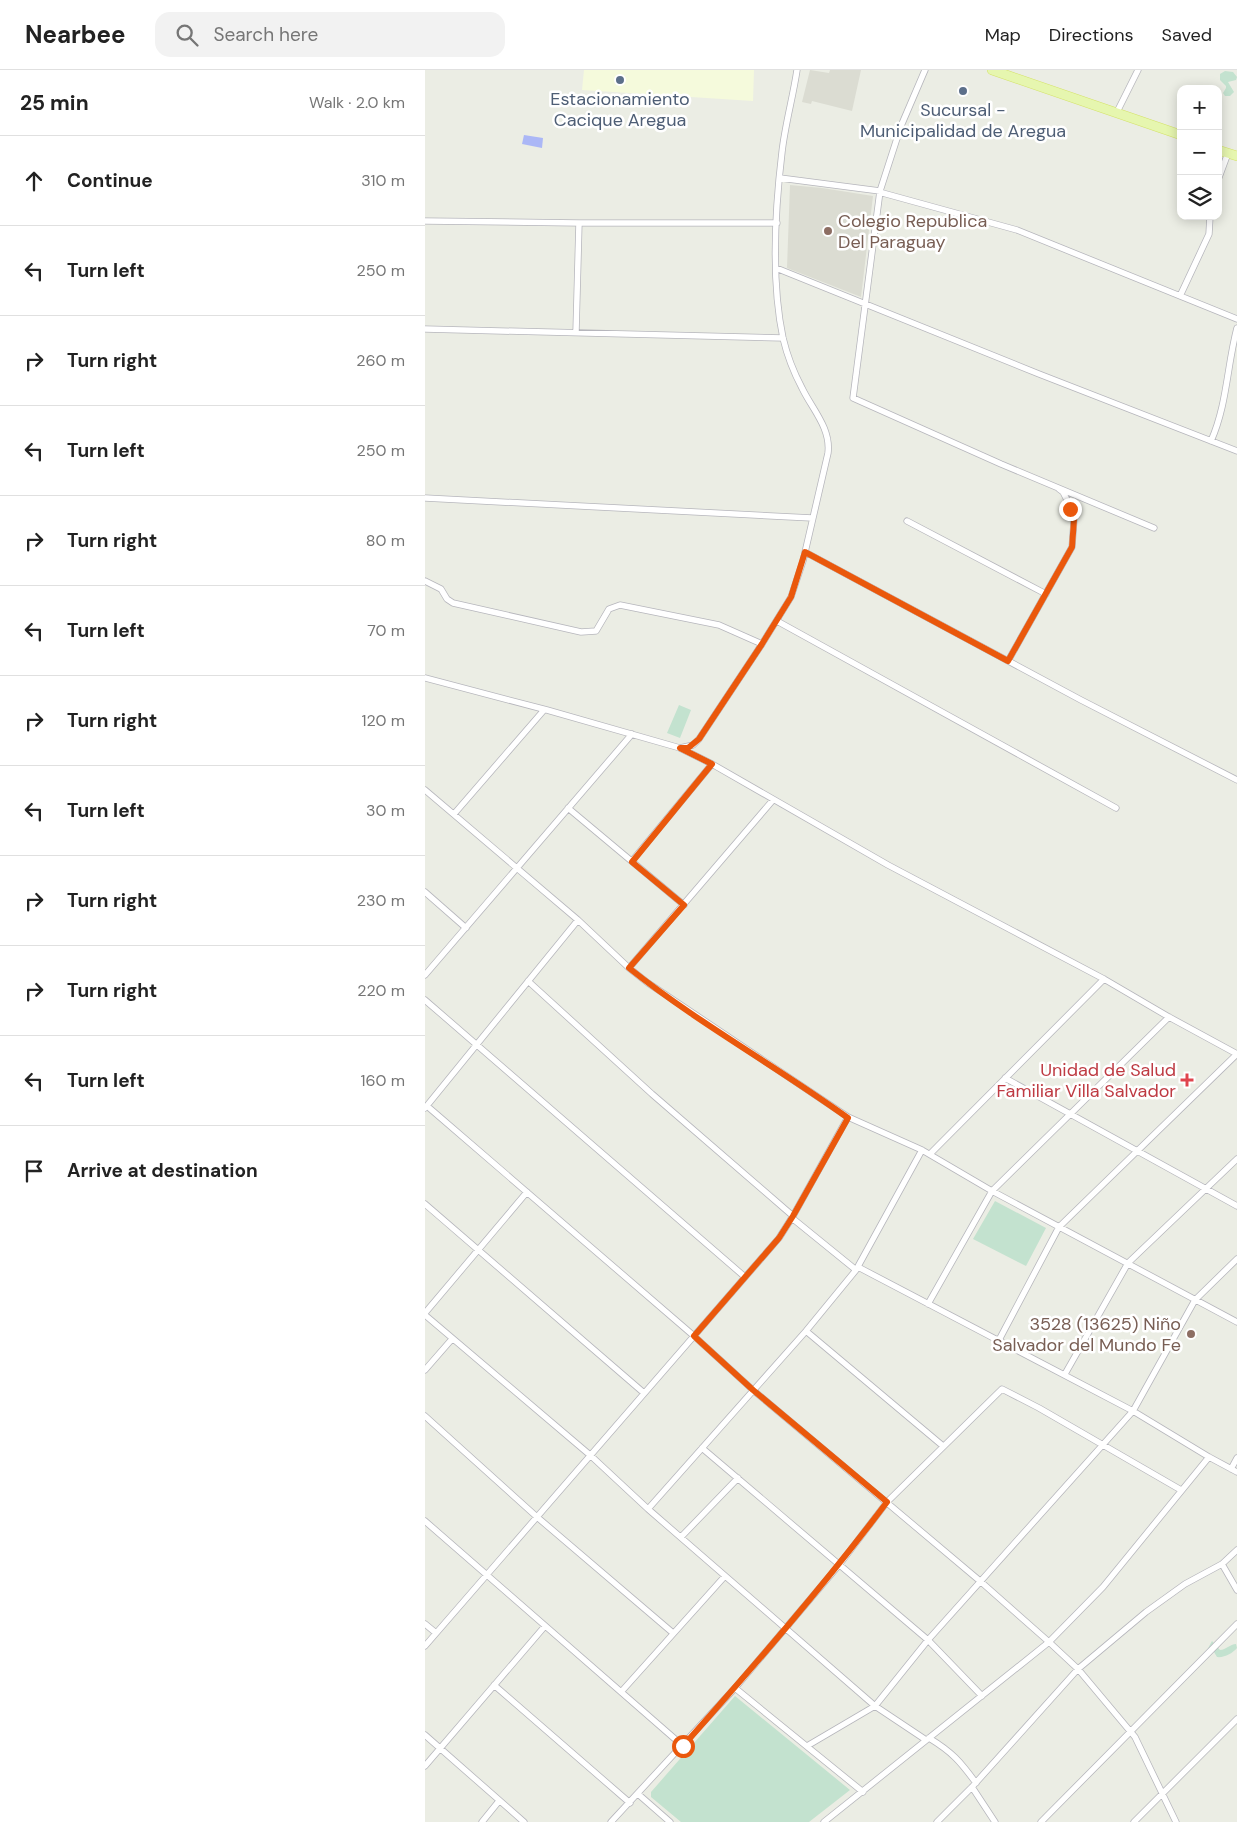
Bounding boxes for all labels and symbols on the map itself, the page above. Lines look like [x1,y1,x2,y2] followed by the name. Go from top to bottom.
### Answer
[614,74,626,86] marker: Estacionamiento Cacique Aregua
[957,85,969,97] marker: Sucursal - Municipalidad de Aregua
[550,87,690,132] place label: Estacionamiento Cacique Aregua
[860,98,1066,143] place label: Sucursal - Municipalidad de Aregua
[838,209,987,254] place label: Colegio Republica Del Paraguay
[822,225,834,237] marker: Colegio Republica Del Paraguay
[1059,498,1082,521] route end
[997,1058,1176,1103] place label: Unidad de Salud Familiar Villa Salvador
[1180,1073,1194,1087] marker: Unidad de Salud Familiar Villa Salvador
[992,1312,1181,1357] place label: 3528 (13625) Niño Salvador del Mundo Fe
[1185,1328,1197,1340] marker: 3528 (13625) Niño Salvador del Mundo Fe
[672,1735,695,1758] route start

